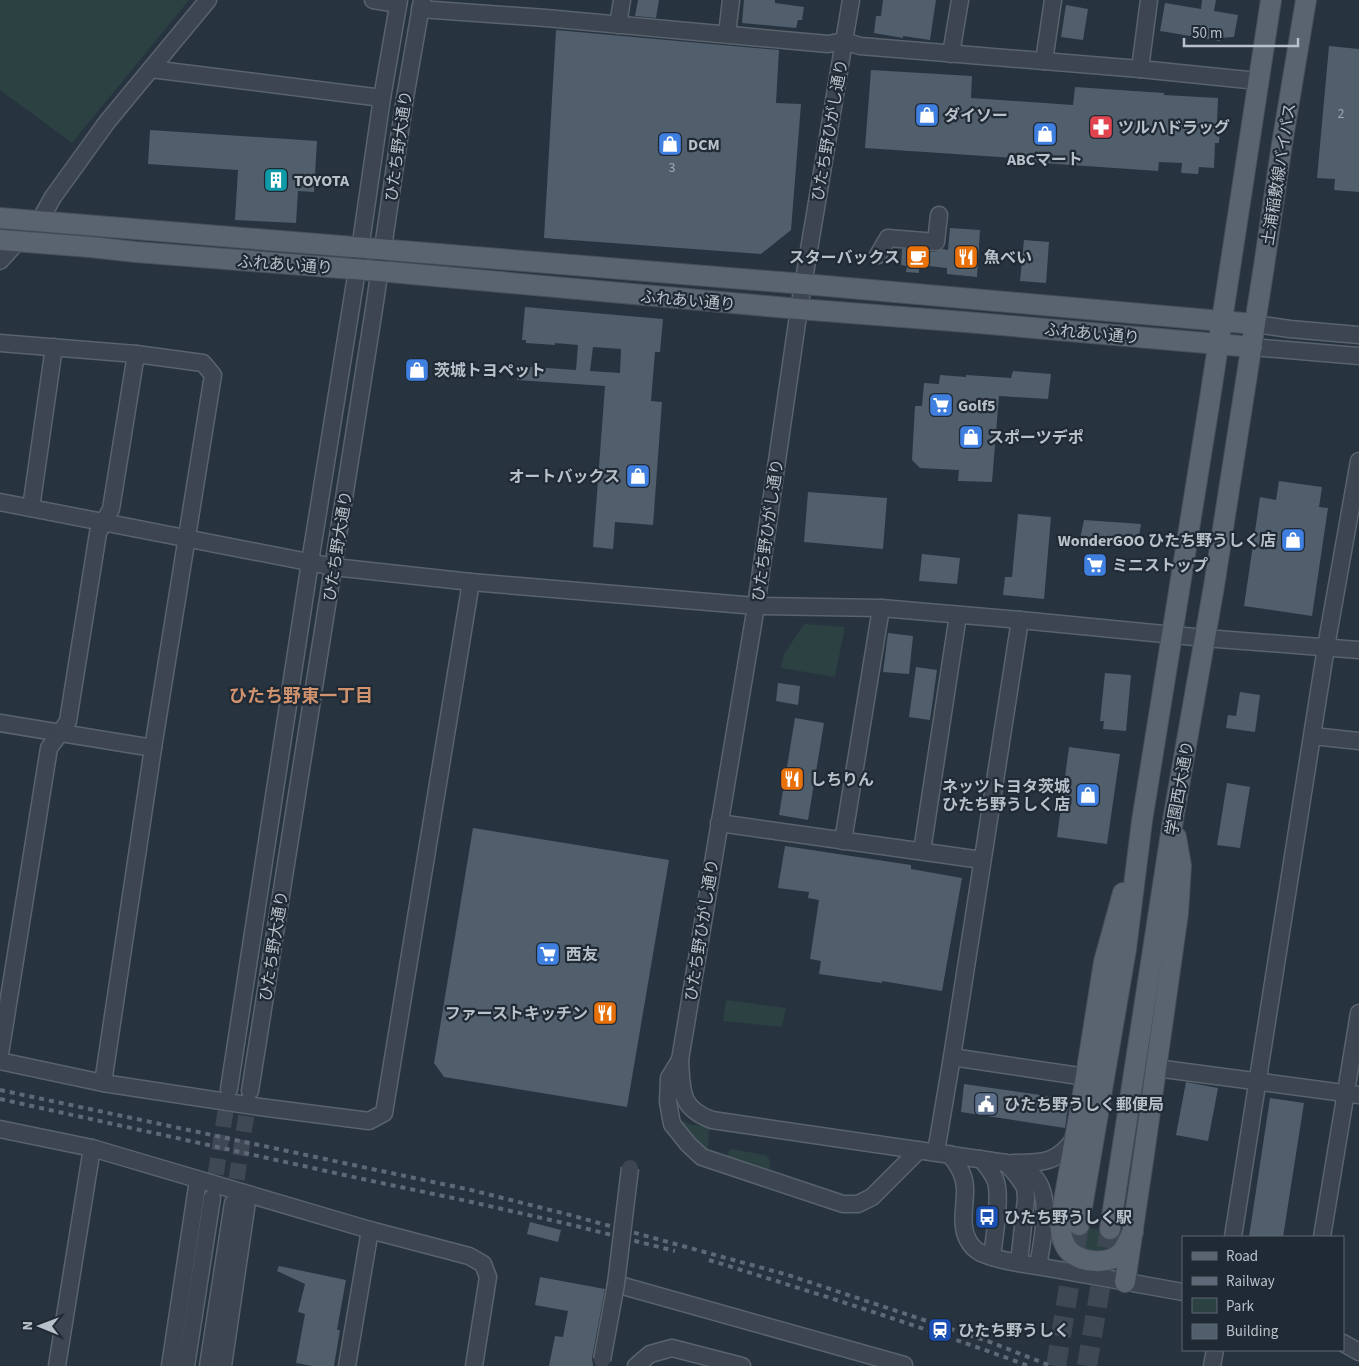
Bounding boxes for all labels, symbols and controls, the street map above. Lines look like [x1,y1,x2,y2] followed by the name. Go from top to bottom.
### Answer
[1184,15,1298,47] scale bar
[1192,23,1222,44] text: 50 m
[807,57,853,203] street label: ひたち野ひがし通り
[380,89,418,203] street label: ひたち野大通り
[1257,101,1301,247] street label: 土浦稲敷線バイパス
[914,102,940,128] shop icon: ダイソー
[1338,104,1345,124] house number: 2
[944,105,1008,127] place label: ダイソー
[1088,114,1114,140] pharmacy icon: ツルハドラッグ
[1118,117,1230,139] place label: ツルハドラッグ
[1032,121,1058,147] shop icon: ABCマート
[657,131,683,157] shop icon: DCM
[688,134,720,156] place label: DCM
[1006,149,1083,171] place label: ABCマート
[669,158,676,178] house number: 3
[263,167,289,193] building icon: TOYOTA
[294,170,350,192] place label: TOYOTA
[905,244,931,270] cafe icon: スターバックス
[953,244,979,270] restaurant icon: 魚べい
[789,247,900,269] place label: スターバックス
[984,247,1032,269] place label: 魚べい
[236,251,334,279] street label: ふれあい通り
[639,286,737,316] street label: ふれあい通り
[1043,319,1141,349] street label: ふれあい通り
[404,357,430,383] shop icon: 茨城トヨペット
[434,360,546,382] place label: 茨城トヨペット
[928,392,954,418] supermarket icon: Golf5
[958,395,996,417] place label: Golf5
[958,424,984,450] shop icon: スポーツデポ
[988,427,1084,449] place label: スポーツデポ
[747,457,789,603] street label: ひたち野ひがし通り
[625,463,651,489] shop icon: オートバックス
[508,466,620,488] place label: オートバックス
[318,489,358,603] street label: ひたち野大通り
[1280,527,1306,553] shop icon: WonderGOO ひたち野うしく店
[1058,530,1276,552] place label: WonderGOO ひたち野うしく店
[1082,552,1108,578] supermarket icon: ミニストップ
[1112,555,1208,577] place label: ミニストップ
[229,684,373,709] district label: ひたち野東一丁目
[1161,739,1199,837] street label: 学園西大通り
[779,766,805,792] restaurant icon: しちりん
[810,769,874,791] place label: しちりん
[942,776,1070,816] place label: ネッツトヨタ茨城 ひたち野うしく店
[1075,782,1101,808] shop icon: ネッツトヨタ茨城 ひたち野うしく店
[680,857,724,1003] street label: ひたち野ひがし通り
[254,889,294,1003] street label: ひたち野大通り
[535,941,561,967] supermarket icon: 西友
[566,944,598,966] place label: 西友
[592,1000,618,1026] restaurant icon: ファーストキッチン
[445,1003,588,1025] place label: ファーストキッチン
[973,1091,999,1117] public building icon: ひたち野うしく郵便局
[1004,1094,1164,1116] place label: ひたち野うしく郵便局
[974,1204,1000,1230] bus stop icon: ひたち野うしく駅
[1004,1207,1132,1229] place label: ひたち野うしく駅
[1182,1236,1344,1351] legend
[1226,1246,1258,1267] text: Road
[1226,1271,1275,1292] text: Railway
[1226,1296,1255,1317] text: Park
[15,1301,65,1351] north arrow
[927,1317,953,1343] station icon: ひたち野うしく
[958,1320,1070,1342] place label: ひたち野うしく
[18,1321,38,1331] text: N
[1226,1321,1279,1342] text: Building

